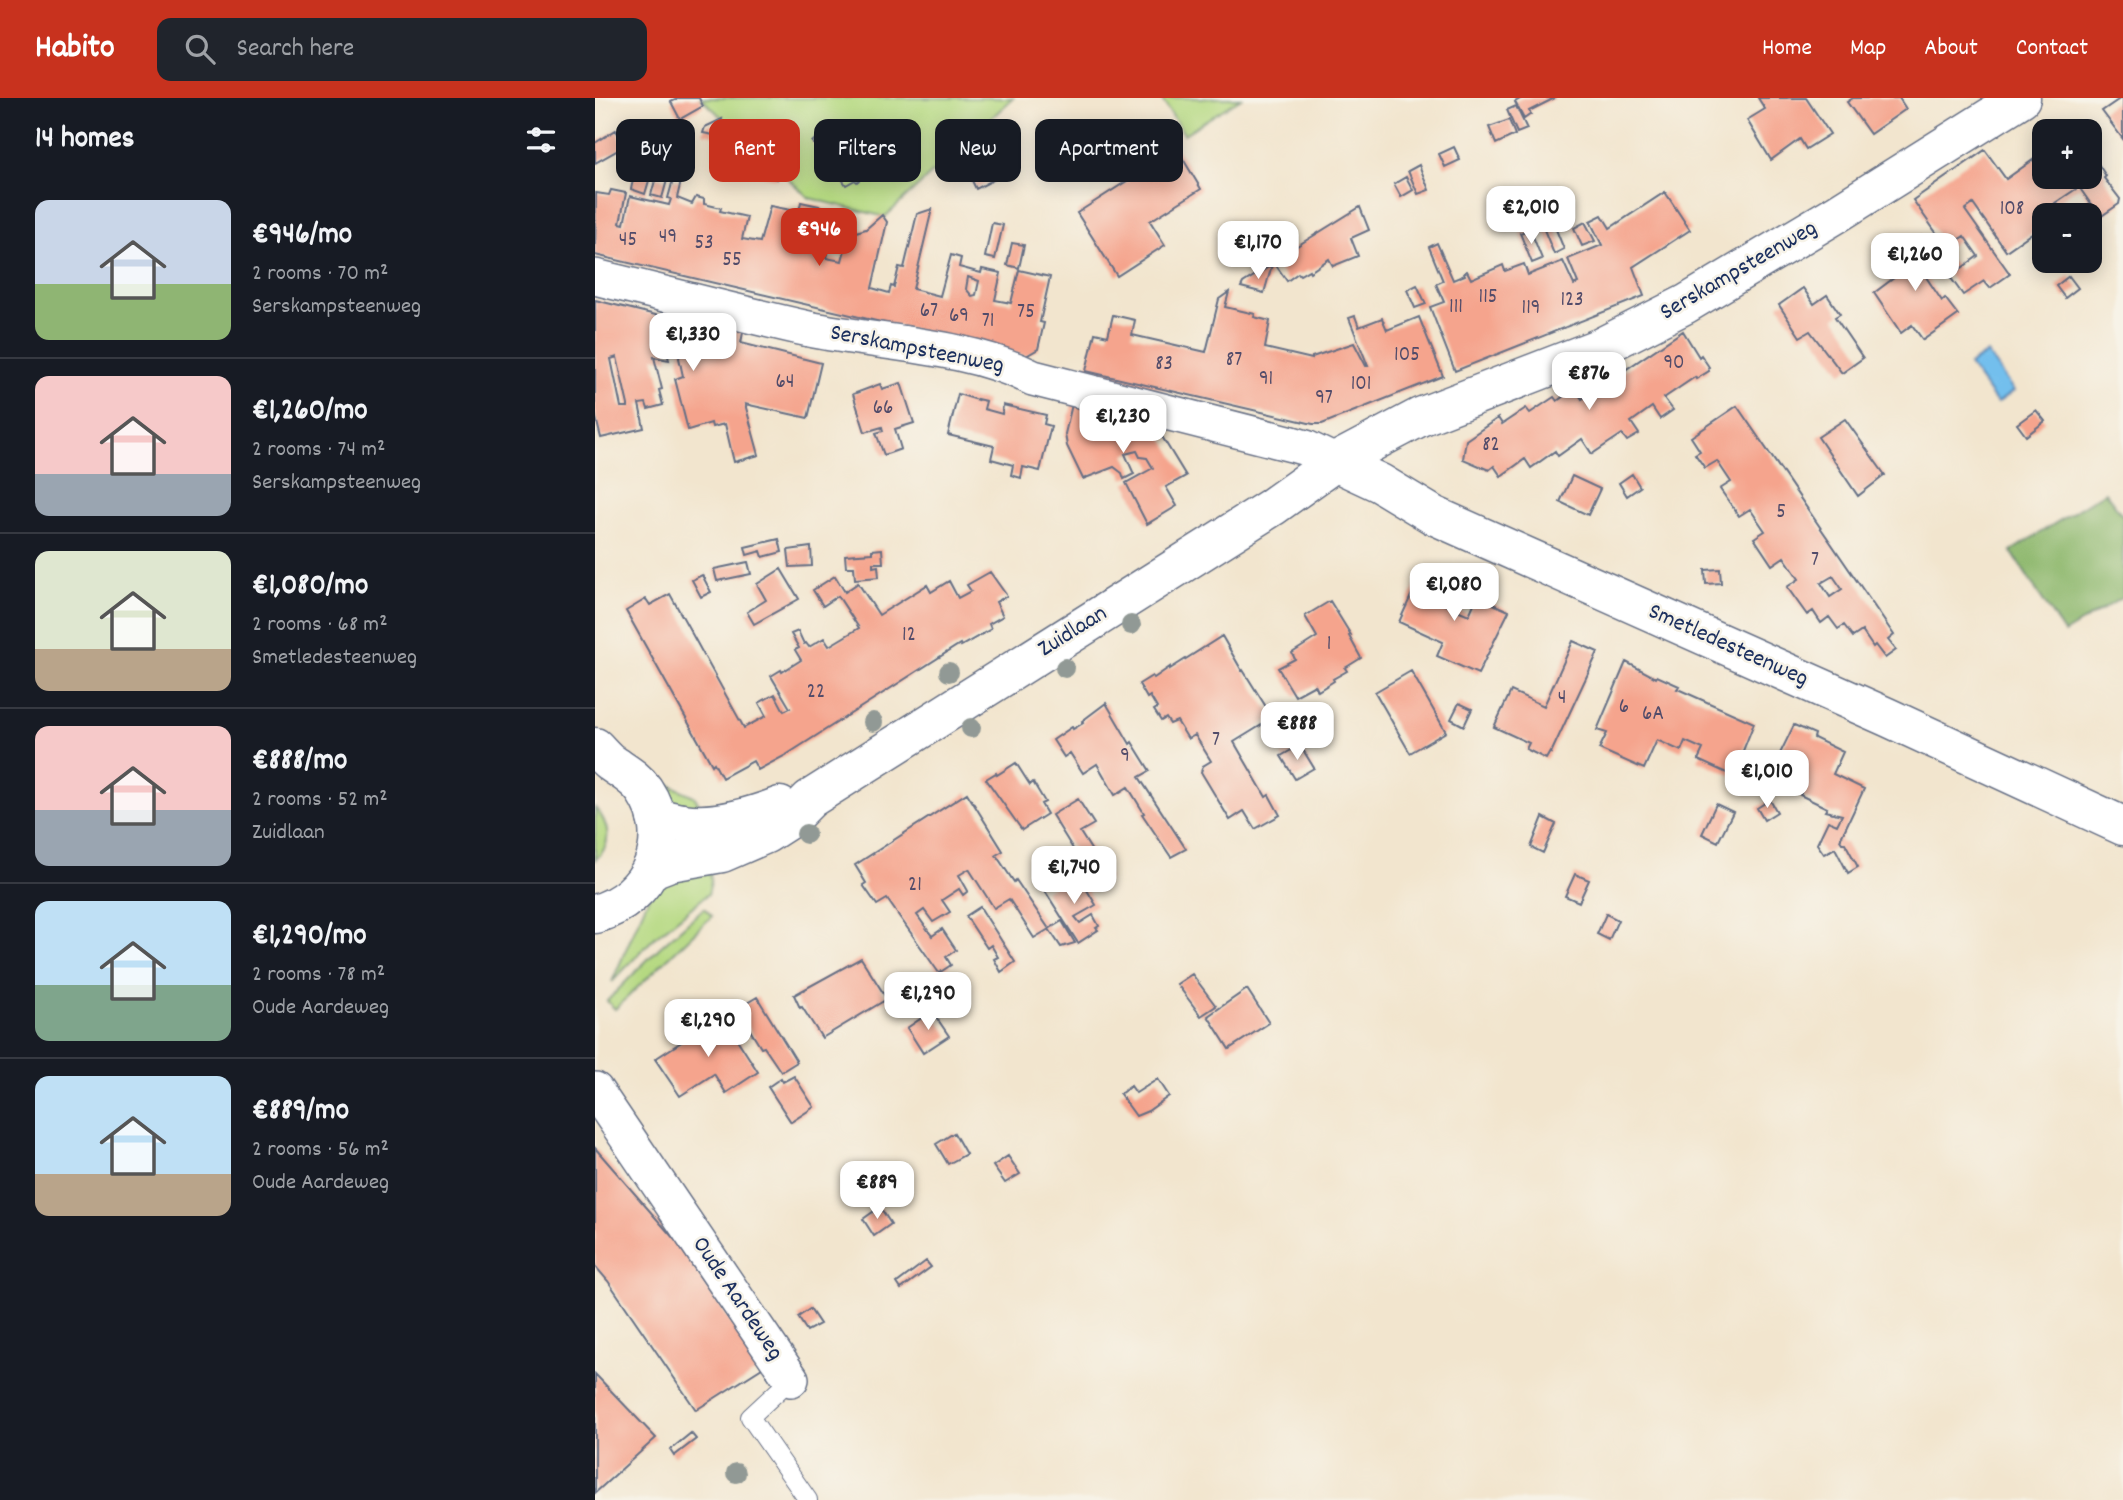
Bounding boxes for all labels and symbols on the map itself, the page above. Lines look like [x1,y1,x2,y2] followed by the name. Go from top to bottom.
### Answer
[1474,186,1588,246] pin: €2,010
[2000,195,2024,225] house number: 108
[778,208,860,268] pin: €946
[1654,212,1824,330] street label: Serskampsteenweg
[1201,222,1315,281] pin: €1,170
[659,223,677,253] house number: 49
[619,226,637,256] house number: 45
[694,229,714,259] house number: 53
[1858,234,1972,293] pin: €1,260
[722,246,742,276] house number: 55
[1479,283,1497,313] house number: 115
[1560,286,1584,316] house number: 123
[1449,293,1463,323] house number: 111
[1522,294,1540,324] house number: 119
[920,297,938,327] house number: 67
[1017,298,1035,328] house number: 75
[949,302,969,332] house number: 69
[982,307,994,337] house number: 71
[636,314,750,373] pin: €1,330
[827,316,1007,384] street label: Serskampsteenweg
[1394,341,1420,371] house number: 105
[1226,346,1242,376] house number: 87
[1663,349,1685,379] house number: 90
[1155,350,1173,380] house number: 83
[1548,352,1630,412] pin: €876
[1259,365,1273,395] house number: 91
[775,368,795,398] house number: 64
[1351,370,1371,400] house number: 101
[1315,384,1333,414] house number: 97
[873,394,893,424] house number: 66
[1066,396,1180,455] pin: €1,230
[1482,431,1500,461] house number: 82
[1776,498,1786,528] house number: 5
[1811,546,1819,576] house number: 7
[1397,564,1511,623] pin: €1,080
[1642,595,1814,697] street label: Smetledesteenweg
[1032,597,1114,667] street label: Zuidlaan
[902,621,916,651] house number: 12
[1327,630,1331,660] house number: 1
[807,678,825,708] house number: 22
[1558,684,1566,714] house number: 4
[1619,693,1629,723] house number: 6
[1642,700,1664,730] house number: 6A
[1256,702,1338,762] pin: €888
[1212,726,1220,756] house number: 7
[1120,742,1130,772] house number: 9
[1710,750,1824,810] pin: €1,010
[1017,846,1131,906] pin: €1,740
[908,871,922,901] house number: 21
[871,972,985,1032] pin: €1,290
[651,1000,765,1059] pin: €1,290
[836,1162,918,1221] pin: €889
[683,1230,791,1368] street label: Oude Aardeweg

